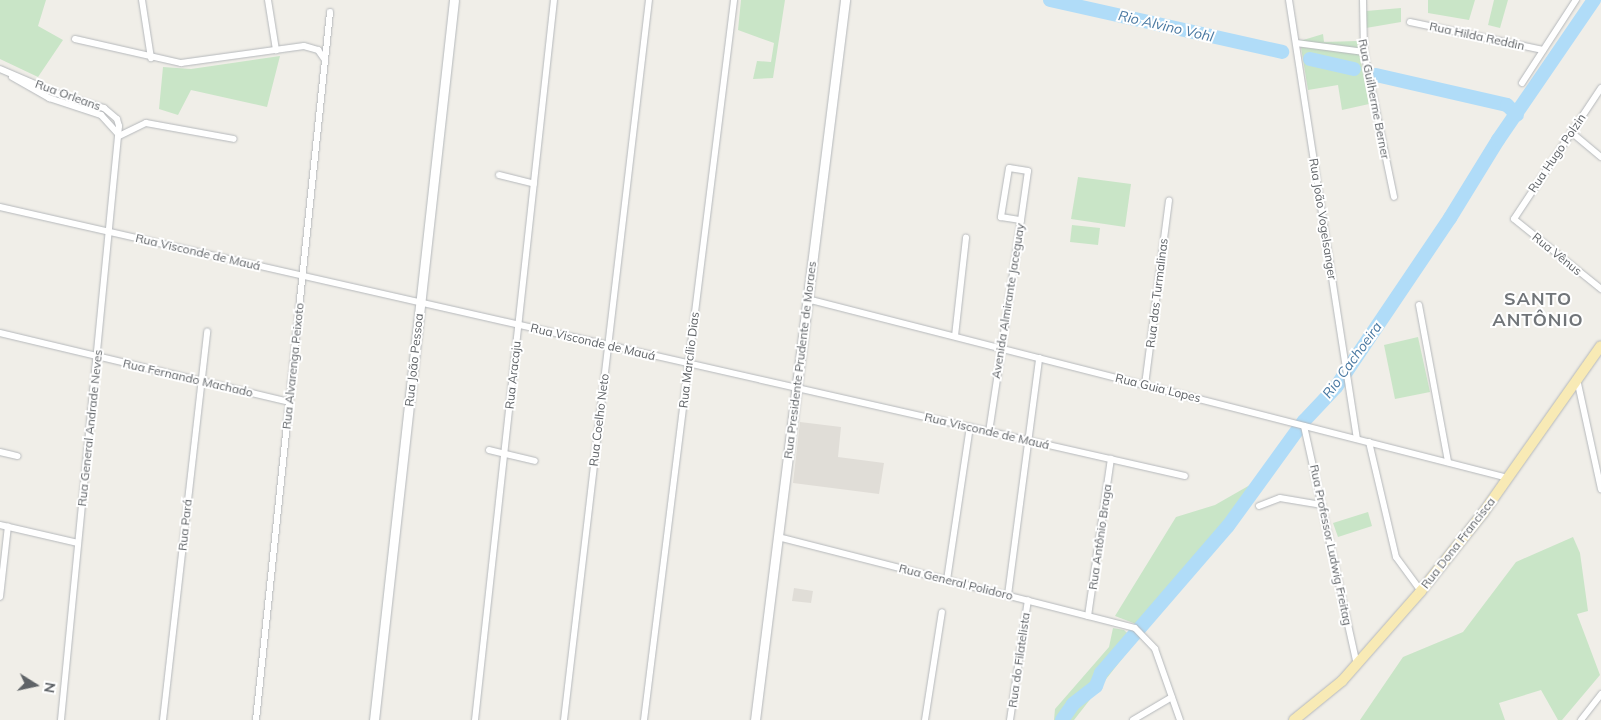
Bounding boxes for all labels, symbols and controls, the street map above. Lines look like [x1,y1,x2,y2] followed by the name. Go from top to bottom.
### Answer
[1117,7,1215,45] water label: Rio Alvino Vohl
[1428,19,1526,53] street label: Rua Hilda Reddin
[1355,38,1393,160] street label: Rua Guilherme Berner
[33,76,103,114] street label: Rua Orleans
[1525,111,1589,195] street label: Rua Hugo Polzin
[1306,157,1340,281] street label: Rua João Vogelsanger
[989,222,1027,380] street label: Avenida Almirante Jaceguay
[1529,230,1585,278] street label: Rua Vênus
[134,231,262,273] street label: Rua Visconde de Mauá
[1143,237,1171,349] street label: Rua das Turmalinas
[781,260,819,460] street label: Rua Presidente Prudente de Moraes
[1491,289,1585,332] district label: SANTO ANTÔNIO
[279,302,307,430] street label: Rua Alvarenga Peixoto
[676,311,702,409] street label: Rua Marcílio Dias
[402,313,426,407] street label: Rua João Pessoa
[1319,319,1385,401] water label: Rio Cachoeira
[529,321,657,363] street label: Rua Visconde de Mauá
[502,340,524,410] street label: Rua Aracaju
[75,349,105,507] street label: Rua General Andrade Neves
[122,356,254,400] street label: Rua Fernando Machado
[1114,370,1202,406] street label: Rua Guia Lopes
[586,373,612,467] street label: Rua Coelho Neto
[923,410,1051,452] street label: Rua Visconde de Mauá
[1307,463,1355,627] street label: Rua Professor Ludwig Freitag
[1085,483,1115,591] street label: Rua Antônio Braga
[1418,495,1498,591] street label: Rua Dona Francisca
[175,498,195,552] street label: Rua Pará
[897,561,1015,603] street label: Rua General Polidoro
[1005,611,1033,709] street label: Rua do Filatelista
[10,660,60,710] north arrow
[40,681,60,694] text: N

